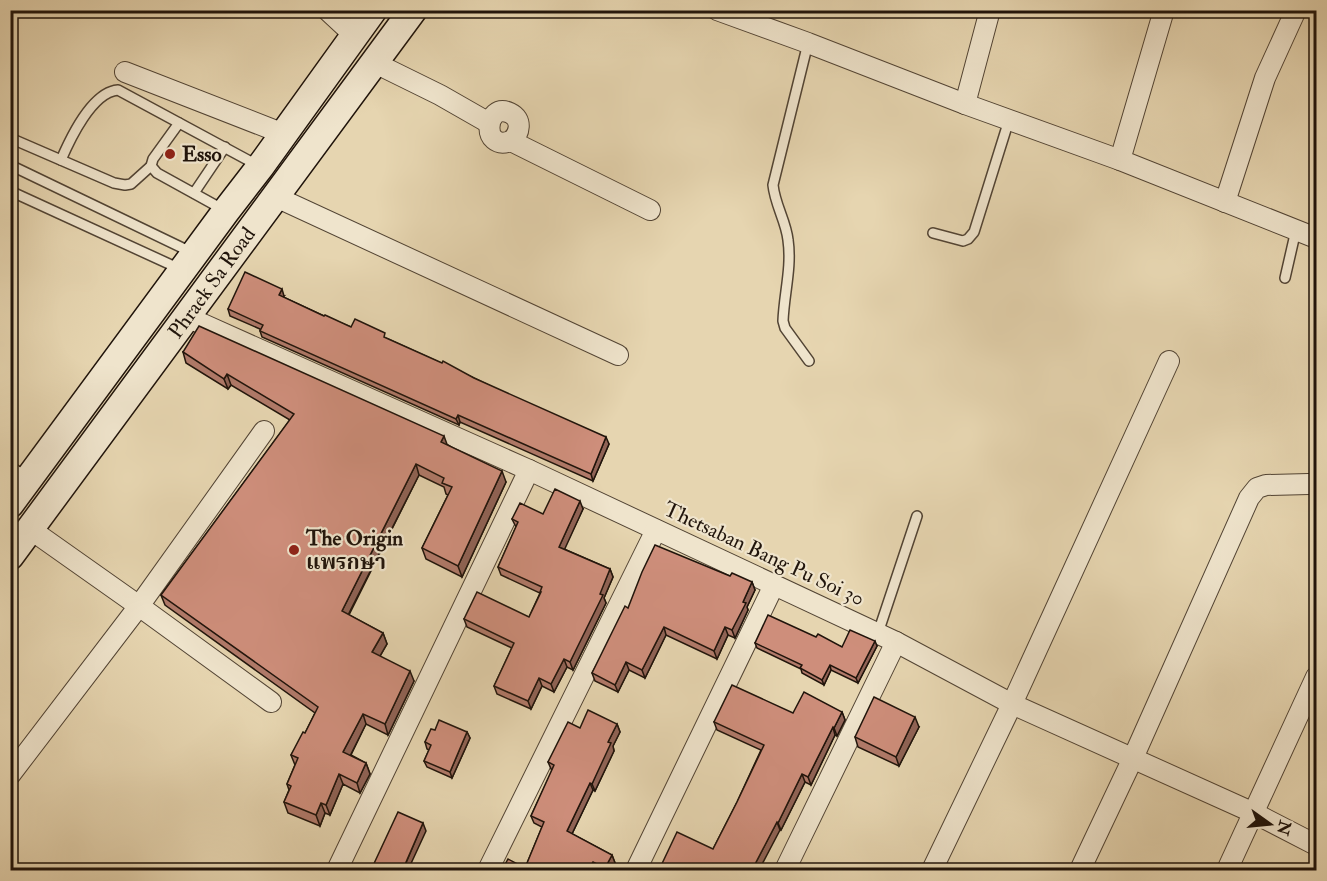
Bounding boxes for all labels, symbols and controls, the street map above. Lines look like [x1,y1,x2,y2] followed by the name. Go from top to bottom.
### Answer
[182,141,222,168] place label: Esso
[163,147,177,161] marker: Esso
[162,221,262,344] street label: Phraek Sa Road
[659,496,869,612] street label: Thetsaban Bang Pu Soi 30
[305,525,403,576] place label: The Origin แพรกษา
[287,543,301,557] marker: The Origin แพรกษา
[1240,794,1300,854] north arrow
[1272,817,1295,838] text: N

